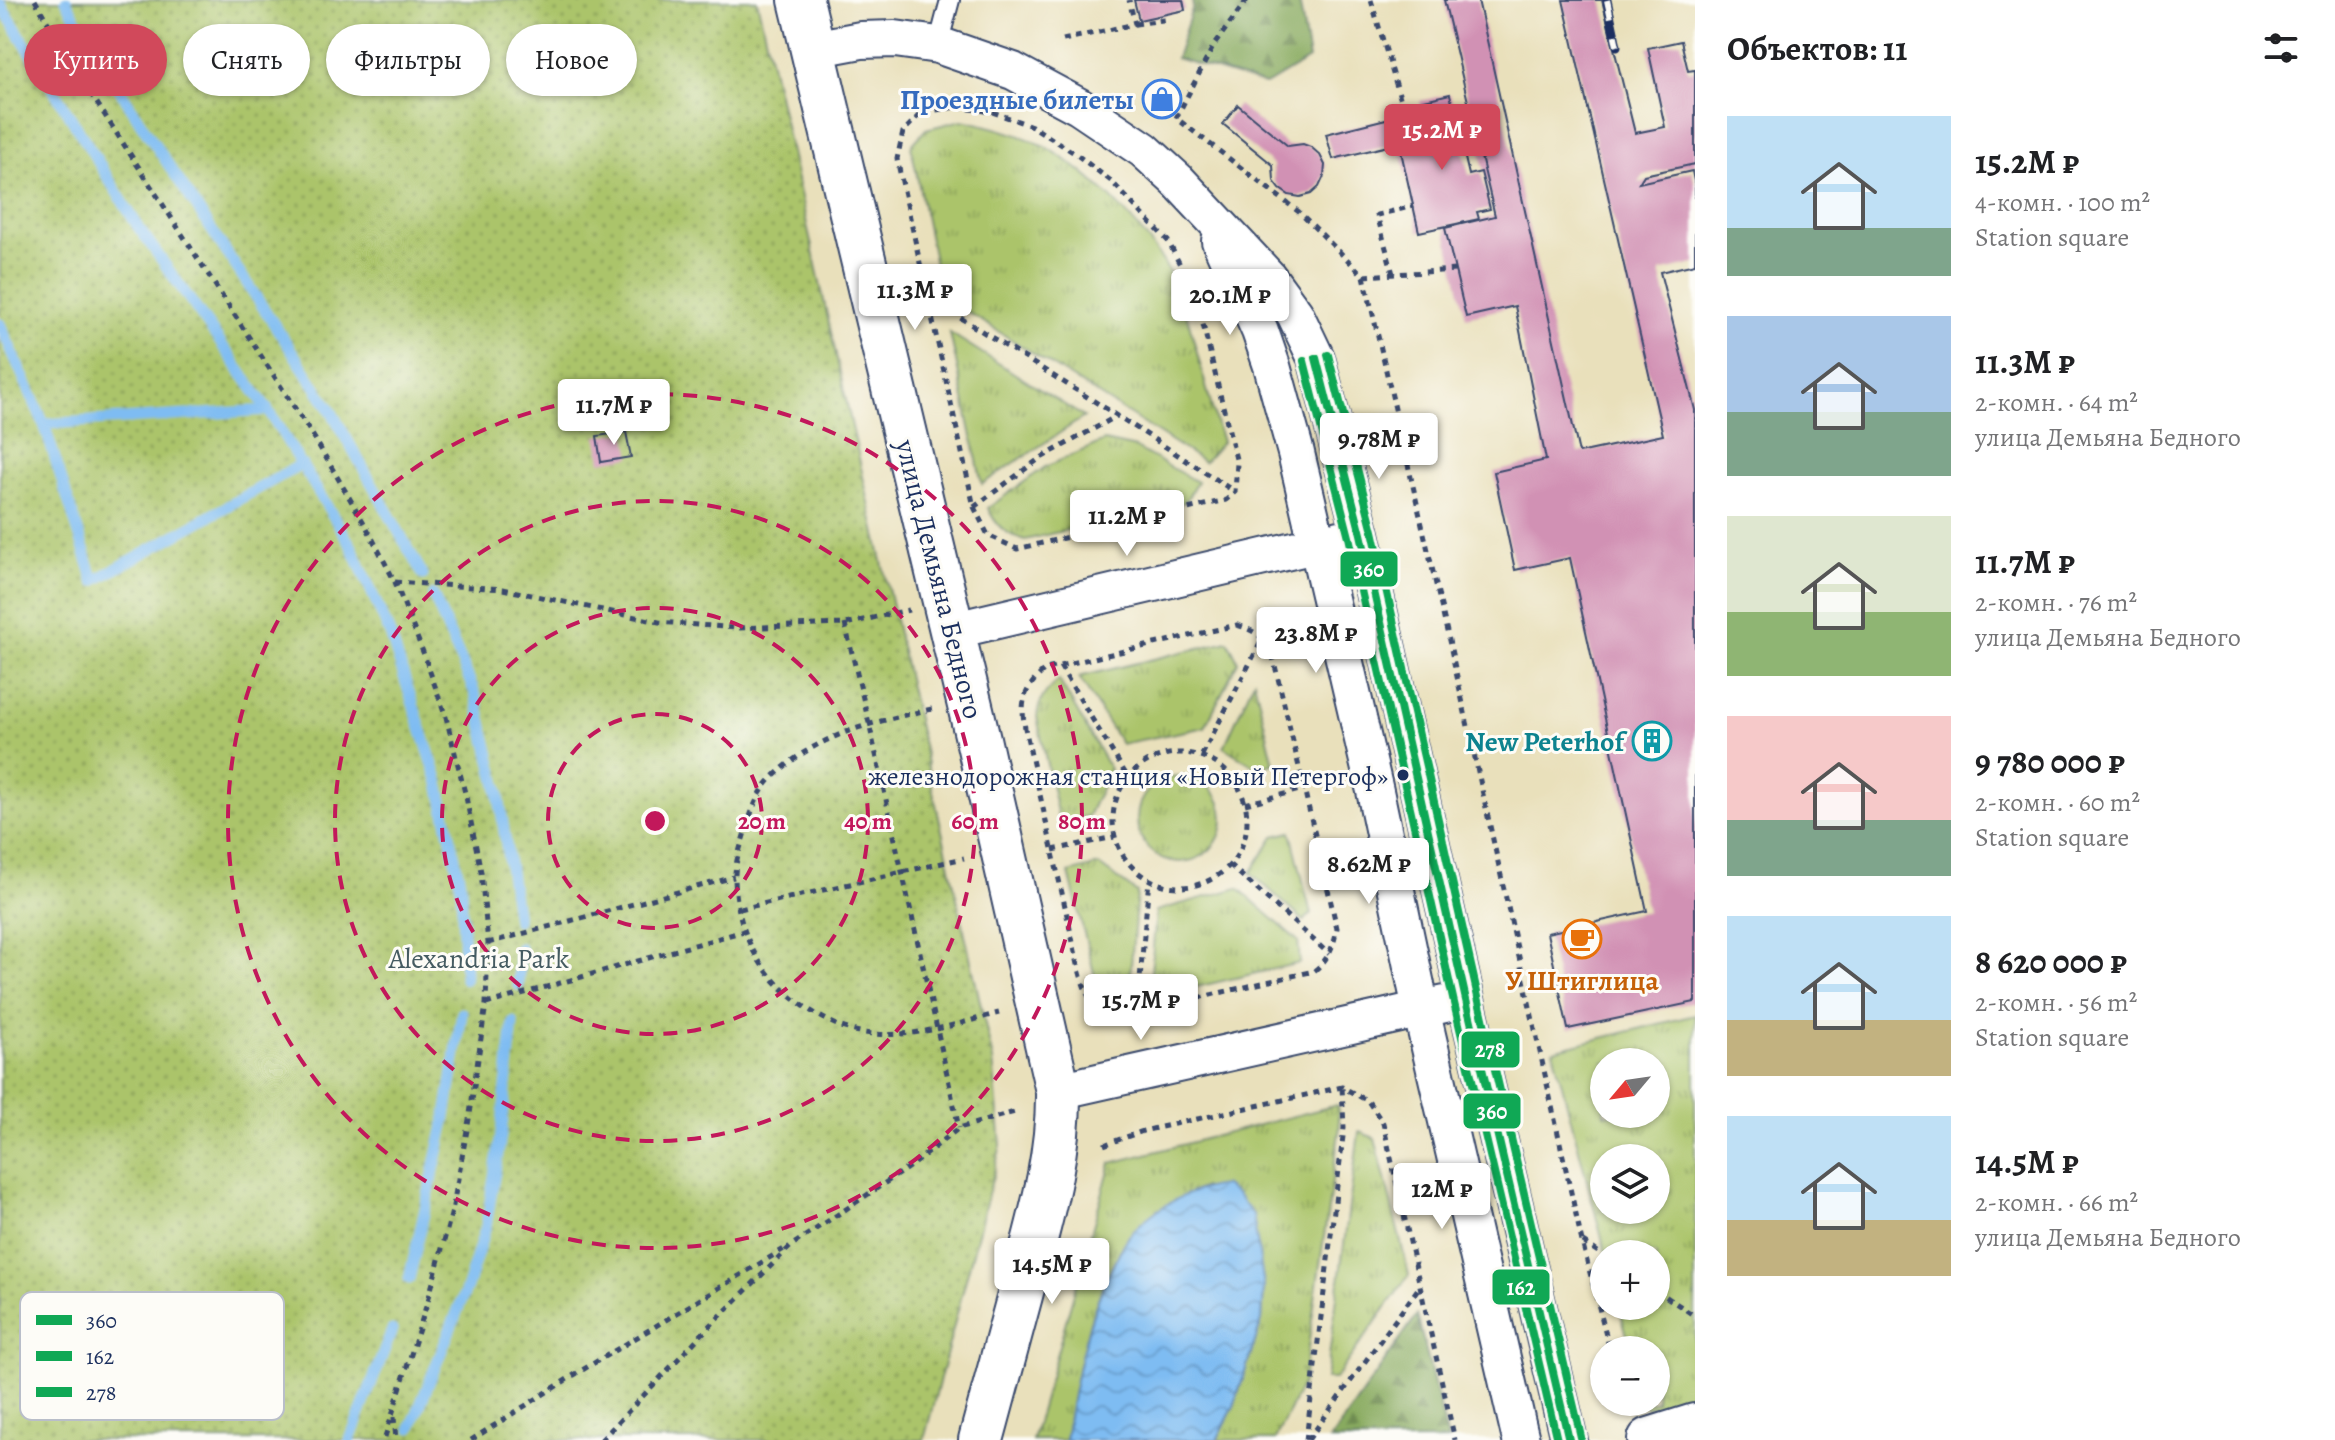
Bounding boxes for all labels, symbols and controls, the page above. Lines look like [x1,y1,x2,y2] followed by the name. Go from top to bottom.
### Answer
[24,24,167,96] chip: Купить
[183,24,310,96] chip: Снять
[326,24,490,96] chip: Фильтры
[506,24,637,96] chip: Новое
[1727,25,1907,72] text: Объектов: 11
[2259,26,2303,70] icon: filters
[1141,78,1183,120] shop icon: Проездные билеты
[900,81,1134,119] place label: Проездные билеты
[1368,104,1516,172] pin: 15.2M ₽
[1402,112,1482,147] text: 15.2M ₽
[1975,138,2079,185] text: 15.2M ₽
[1791,148,1887,244] icon: home
[1975,185,2150,220] text: 4-комн. · 100 m²
[1975,220,2129,255] text: Station square
[841,264,989,332] pin: 11.3M ₽
[1156,269,1304,337] pin: 20.1M ₽
[877,272,953,307] text: 11.3M ₽
[1189,277,1271,312] text: 20.1M ₽
[1975,338,2075,385] text: 11.3M ₽
[1791,348,1887,444] icon: home
[540,379,688,447] pin: 11.7M ₽
[1975,385,2138,420] text: 2-комн. · 64 m²
[576,387,652,422] text: 11.7M ₽
[1305,413,1453,481] pin: 9.78M ₽
[1975,420,2241,455] text: улица Демьяна Бедного
[1338,421,1420,456] text: 9.78M ₽
[886,435,992,723] street label: улица Демьяна Бедного
[1053,490,1201,558] pin: 11.2M ₽
[1088,498,1166,533] text: 11.2M ₽
[1975,538,2075,585] text: 11.7M ₽
[1791,548,1887,644] icon: home
[1339,550,1399,588] line badge: 360
[1354,555,1384,585] text: 360
[1975,585,2137,620] text: 2-комн. · 76 m²
[1242,607,1390,675] pin: 23.8M ₽
[1275,615,1357,650] text: 23.8M ₽
[1975,620,2241,655] text: улица Демьяна Бедного
[1631,720,1673,762] building icon: New Peterhof
[1465,723,1627,761] place label: New Peterhof
[1975,738,2125,785] text: 9 780 000 ₽
[1791,748,1887,844] icon: home
[868,759,1388,794] place label: железнодорожная станция «Новый Петергоф»
[1395,767,1411,783] marker: железнодорожная станция «Новый Петергоф»
[1975,785,2140,820] text: 2-комн. · 60 m²
[738,805,786,837] text: 20 m
[844,805,892,837] text: 40 m
[951,805,999,837] text: 60 m
[1058,805,1106,837] text: 80 m
[641,807,669,835] centre of rings
[1975,820,2129,855] text: Station square
[1295,838,1443,906] pin: 8.62M ₽
[1327,846,1411,881] text: 8.62M ₽
[1561,918,1603,960] cafe icon: У Штиглица
[1975,938,2127,985] text: 8 620 000 ₽
[388,940,569,978] park label: Alexandria Park
[1791,948,1887,1044] icon: home
[1505,962,1659,1000] place label: У Штиглица
[1067,974,1215,1042] pin: 15.7M ₽
[1102,982,1180,1017] text: 15.7M ₽
[1975,985,2137,1020] text: 2-комн. · 56 m²
[1975,1020,2129,1055] text: Station square
[1460,1030,1521,1069] line badge: 278
[1475,1035,1505,1065] text: 278
[1590,1048,1670,1128] north arrow
[1590,1048,1670,1416] map controls
[1462,1092,1522,1130] line badge: 360
[1477,1097,1507,1127] text: 360
[1975,1138,2079,1185] text: 14.5M ₽
[1590,1144,1670,1224] button: layers
[1791,1148,1887,1244] icon: home
[1386,1163,1498,1231] pin: 12M ₽
[1411,1171,1473,1206] text: 12M ₽
[1975,1185,2138,1220] text: 2-комн. · 66 m²
[1975,1220,2241,1255] text: улица Демьяна Бедного
[978,1238,1126,1306] pin: 14.5M ₽
[1590,1240,1670,1320] button: +
[1012,1246,1092,1281] text: 14.5M ₽
[1491,1268,1551,1306] line badge: 162
[1507,1273,1536,1303] text: 162
[20,1292,284,1420] legend
[86,1306,117,1336] text: 360
[1590,1336,1670,1416] button: −
[86,1342,114,1372] text: 162
[86,1378,116,1408] text: 278

